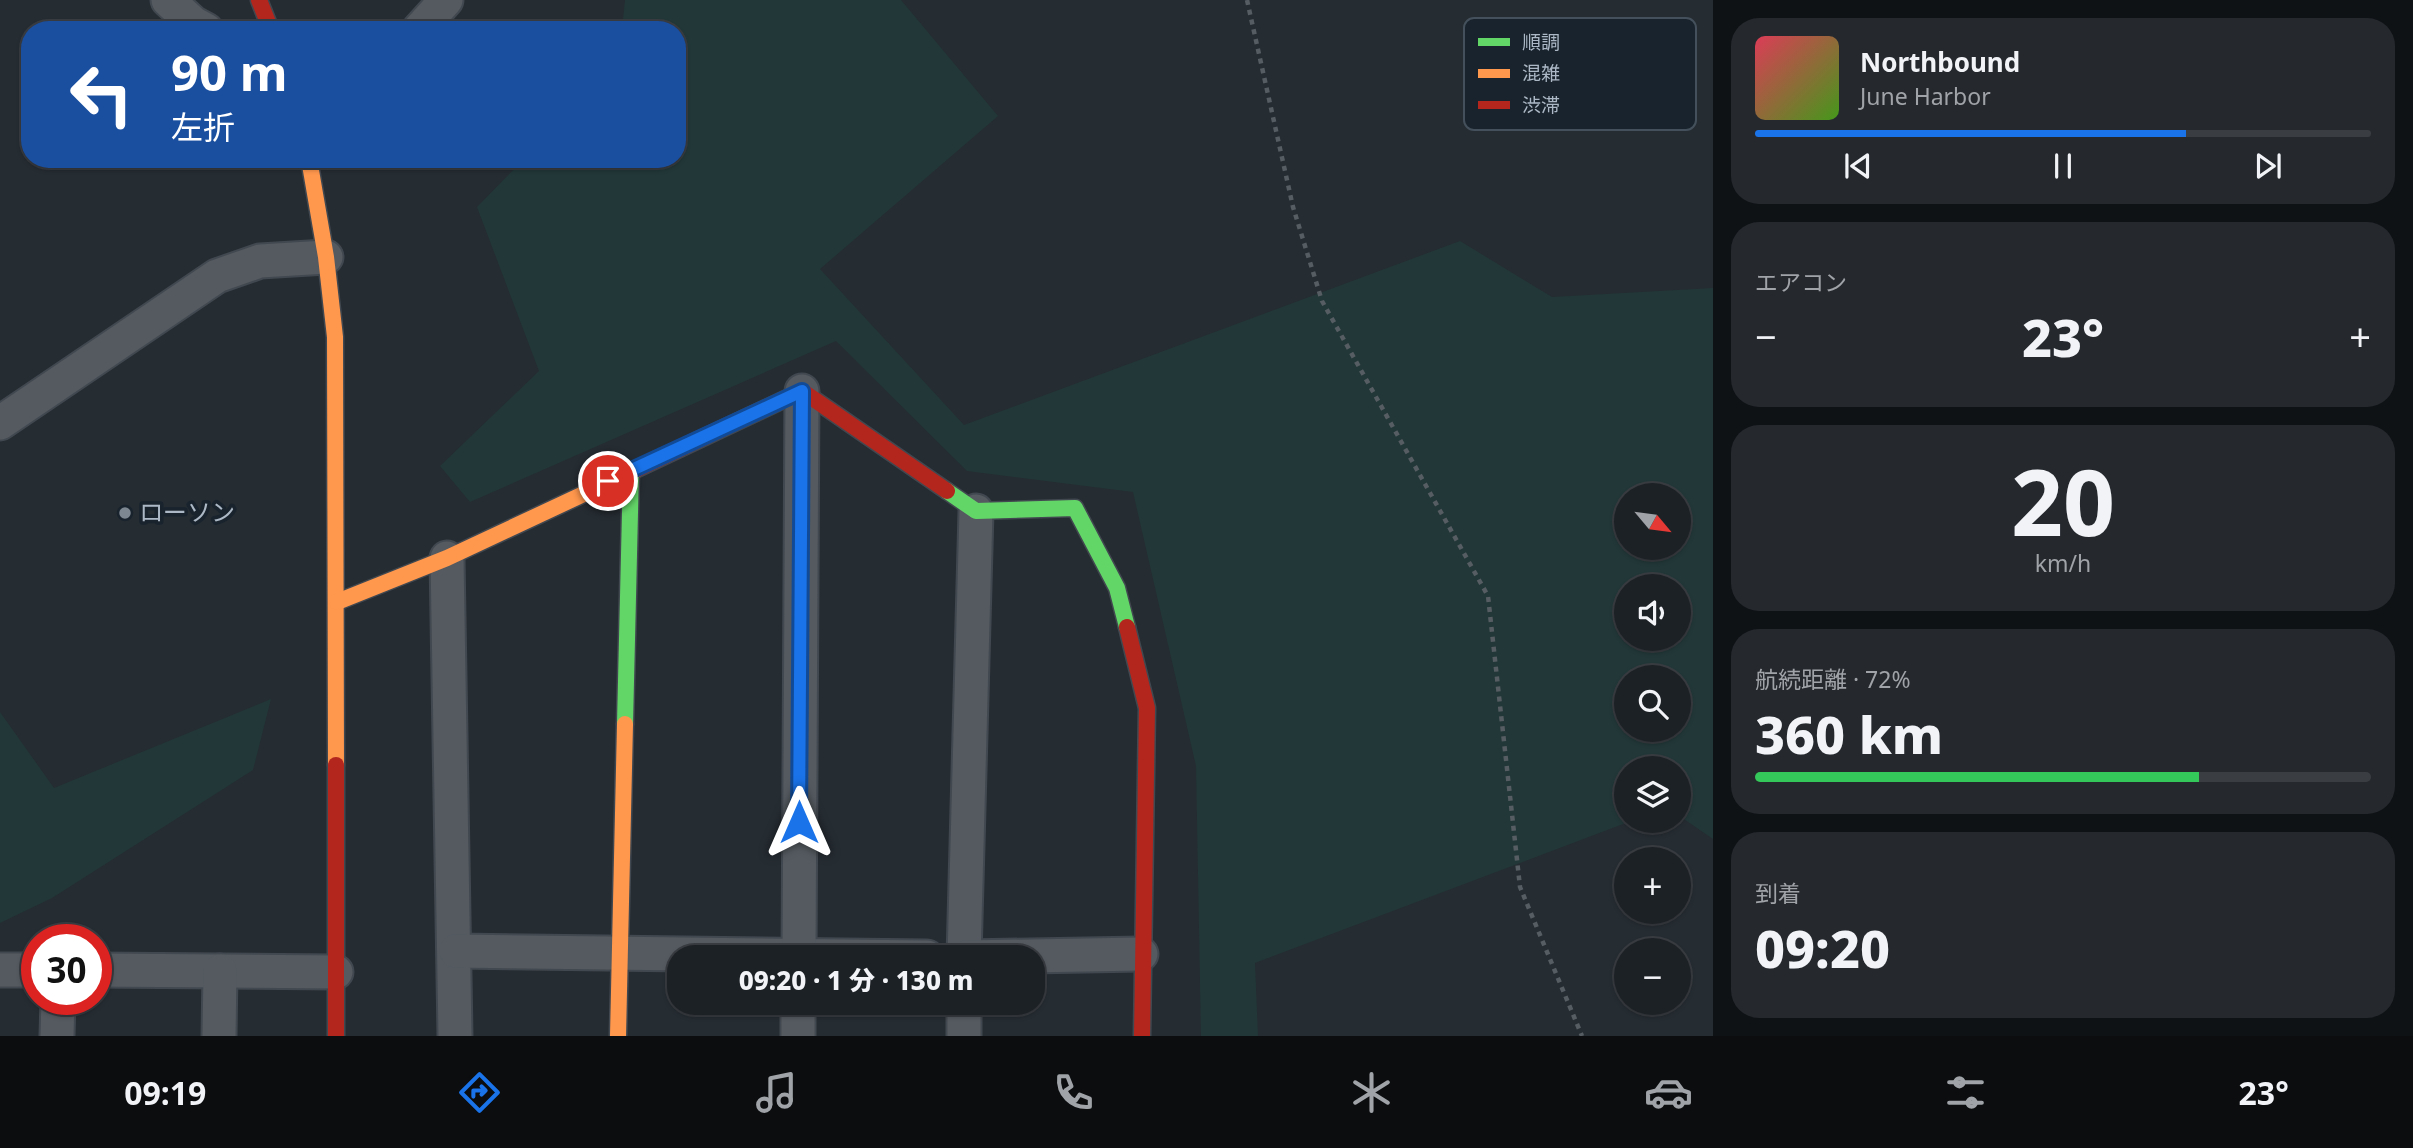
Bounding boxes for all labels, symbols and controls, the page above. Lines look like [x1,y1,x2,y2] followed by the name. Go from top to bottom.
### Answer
[1464,18,1696,130] legend
[1522,29,1560,55] text: 順調
[171,39,288,105] text: 90 m
[1860,44,2020,80] text: Northbound
[56,49,147,140] icon: left
[1522,60,1560,86] text: 混雑
[1860,80,1991,112] text: June Harbor
[1522,92,1560,118] text: 渋滞
[171,105,235,148] text: 左折
[1839,147,1877,185] icon: previous
[2044,147,2082,185] icon: pause
[2249,147,2287,185] icon: next
[1755,266,1847,298] text: エアコン
[2022,301,2104,372] text: 23°
[1755,310,1777,362] text: −
[2349,310,2371,362] text: +
[2011,439,2115,563] text: 20
[578,451,638,511] pin
[589,462,627,500] icon: arrive
[1614,483,1690,560] north arrow
[1614,483,1691,1015] map controls
[139,495,235,528] place label: ローソン
[117,505,133,521] marker: ローソン
[2035,547,2091,579] text: km/h
[1614,574,1691,651] button: sound
[1755,663,1911,695] text: 航続距離 · 72%
[1614,665,1691,742] button: search
[1755,698,1943,769] text: 360 km
[1614,756,1691,833] button: layers
[762,785,836,859] position arrow
[1614,847,1691,924] button: +
[1755,877,1801,909] text: 到着
[1755,912,1890,983] text: 09:20
[21,924,112,1015] speed limit sign: 30
[1614,938,1691,1015] button: −
[739,962,973,998] text: 09:20 · 1 分 · 130 m
[455,1068,504,1117] icon: directions
[752,1068,801,1117] icon: music
[1049,1068,1098,1117] icon: phone
[1347,1068,1396,1117] icon: climate
[1644,1068,1693,1117] icon: car
[1941,1068,1990,1117] icon: filters
[124,1071,206,1114] text: 09:19
[2239,1071,2289,1114] text: 23°

